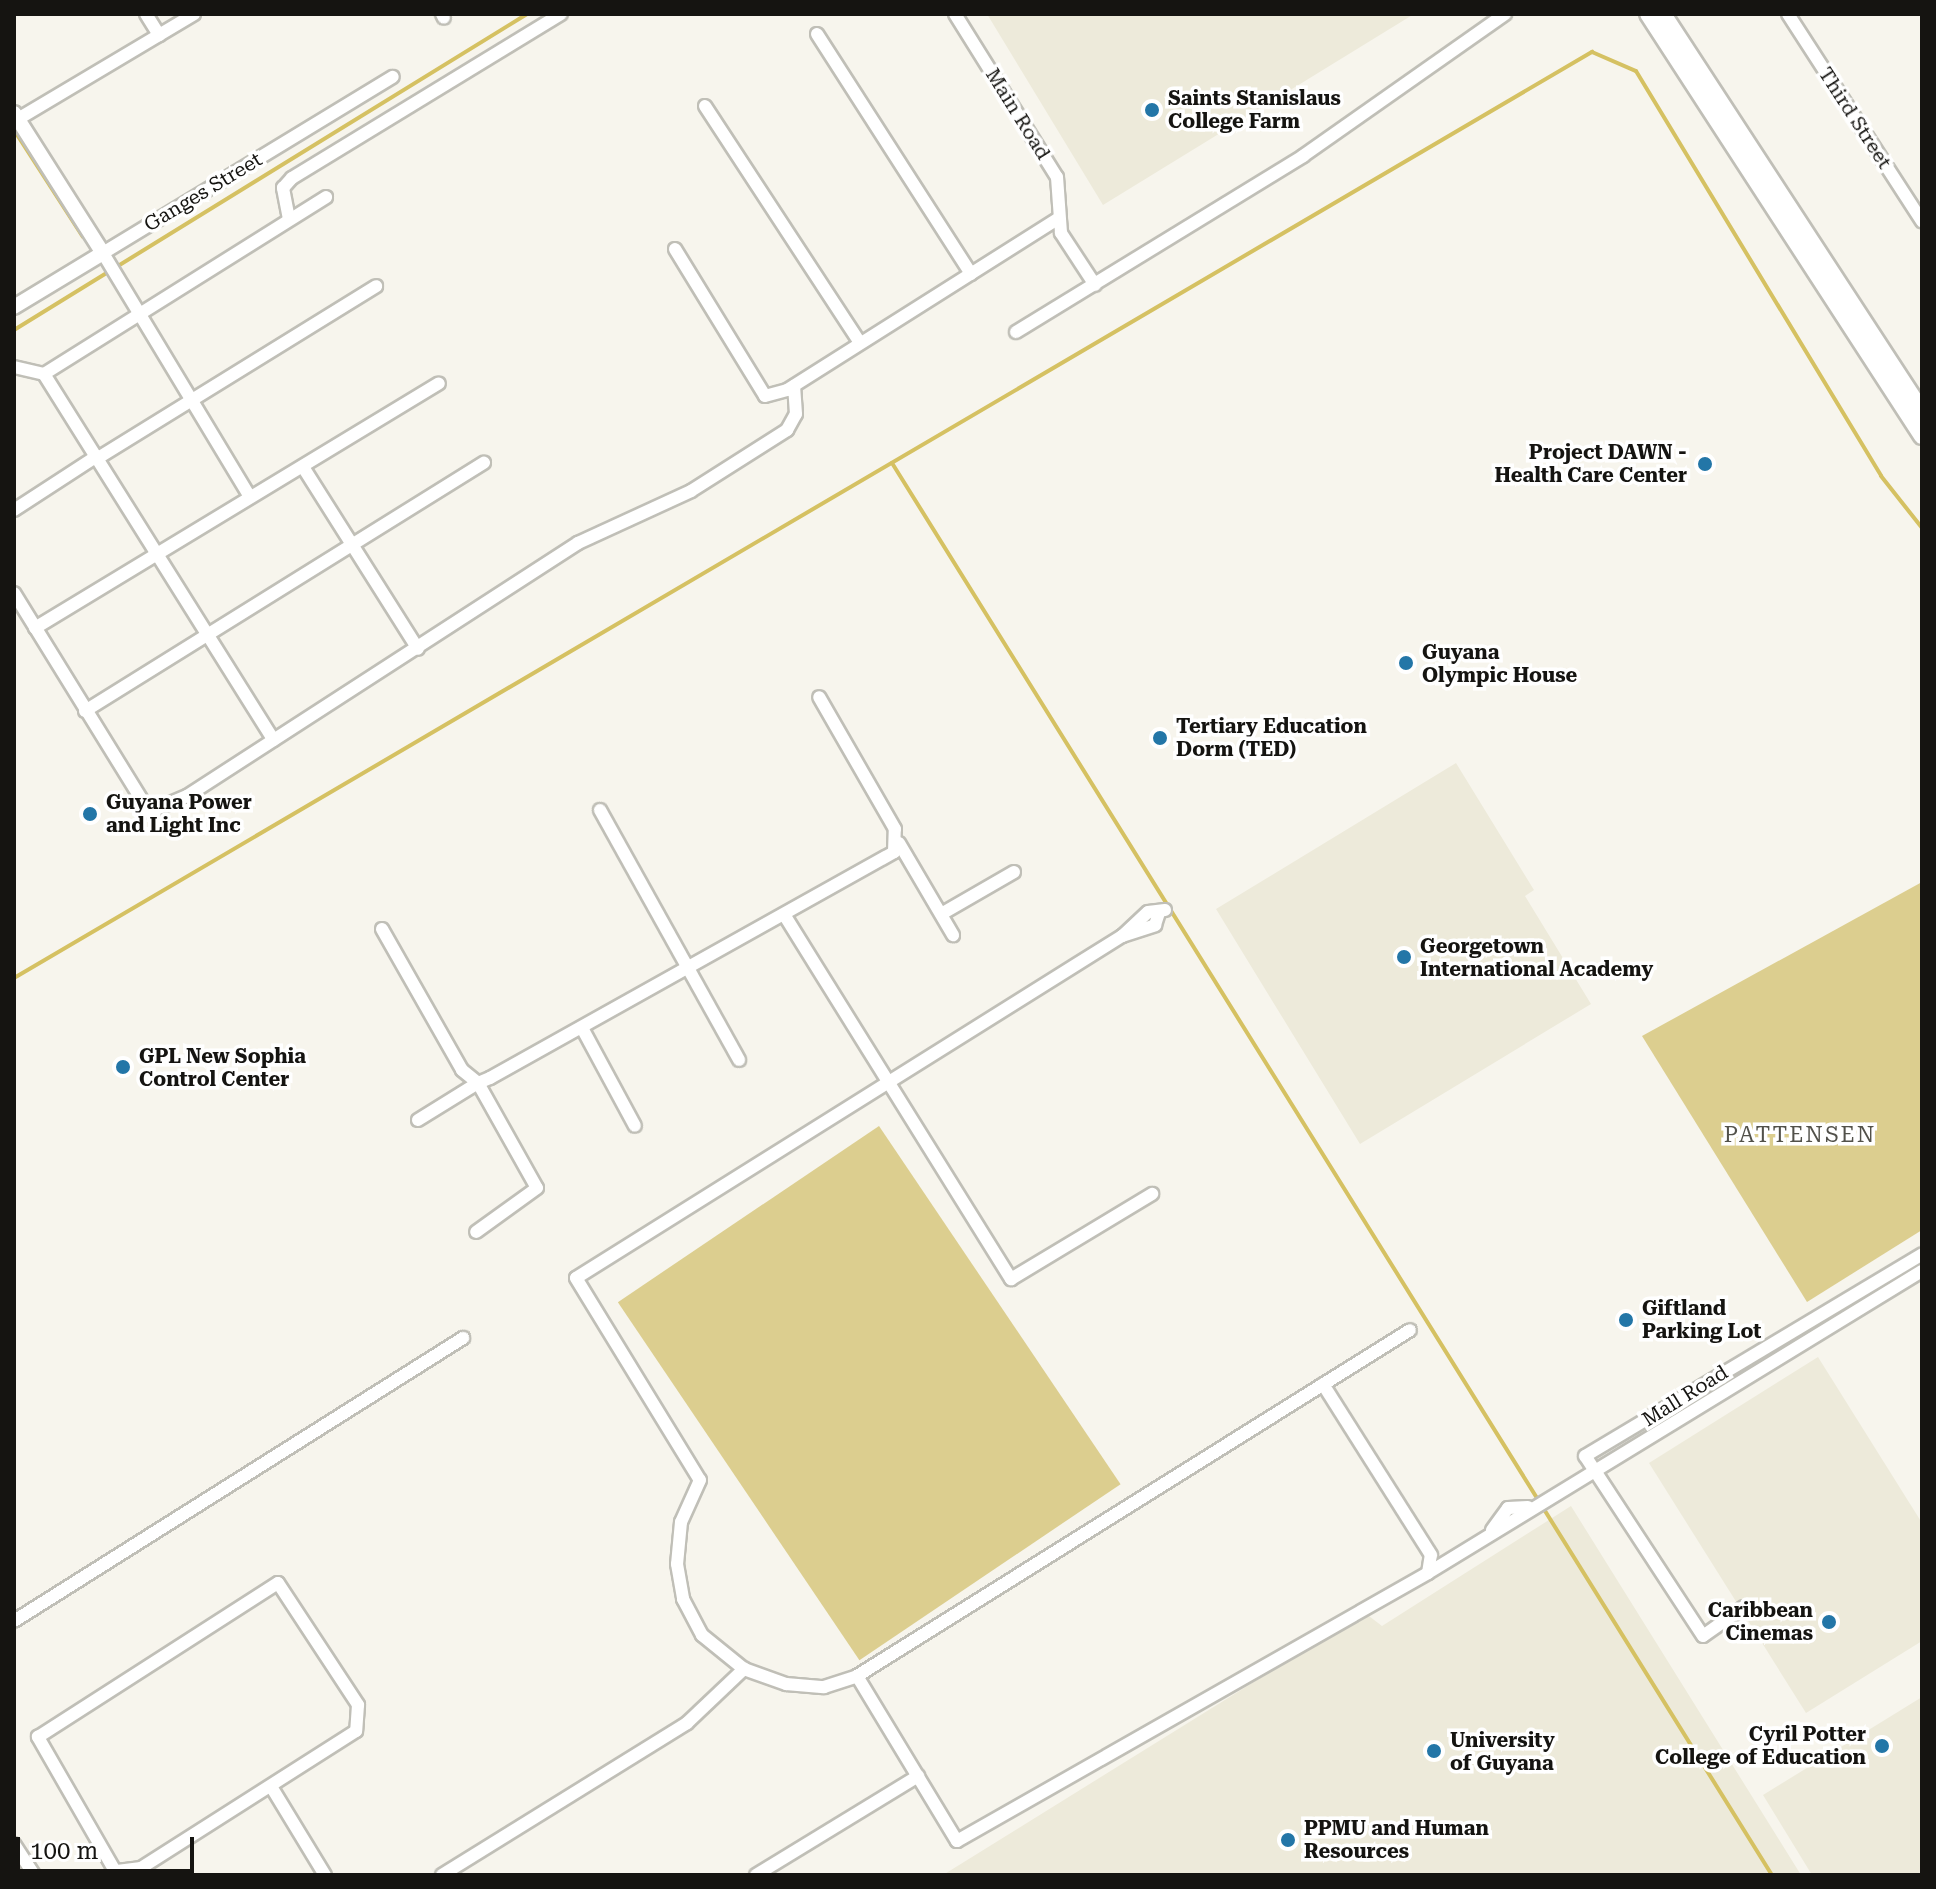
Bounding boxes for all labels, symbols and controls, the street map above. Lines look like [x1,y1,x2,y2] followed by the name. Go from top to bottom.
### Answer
[1813,63,1897,173] street label: Third Street
[980,64,1056,164] street label: Main Road
[1168,86,1341,133] place label: Saints Stanislaus College Farm
[1143,101,1161,119] marker: Saints Stanislaus College Farm
[140,147,266,237] street label: Ganges Street
[1495,440,1687,487] place label: Project DAWN - Health Care Center
[1694,453,1716,475] marker: Project DAWN - Health Care Center
[1422,640,1577,687] place label: Guyana Olympic House
[1397,654,1415,672] marker: Guyana Olympic House
[1176,714,1367,761] place label: Tertiary Education Dorm (TED)
[1151,729,1169,747] marker: Tertiary Education Dorm (TED)
[106,790,252,837] place label: Guyana Power and Light Inc
[81,805,99,823] marker: Guyana Power and Light Inc
[1420,934,1653,981] place label: Georgetown International Academy
[1395,948,1413,966] marker: Georgetown International Academy
[139,1044,306,1091] place label: GPL New Sophia Control Center
[114,1058,132,1076] marker: GPL New Sophia Control Center
[1724,1122,1876,1148] district label: PATTENSEN
[1642,1296,1761,1343] place label: Giftland Parking Lot
[1617,1311,1635,1329] marker: Giftland Parking Lot
[1638,1360,1732,1432] street label: Mall Road
[1708,1598,1813,1645] place label: Caribbean Cinemas
[1820,1613,1838,1631] marker: Caribbean Cinemas
[1655,1722,1866,1769] place label: Cyril Potter College of Education
[1450,1728,1555,1775] place label: University of Guyana
[1873,1737,1891,1755] marker: Cyril Potter College of Education
[1425,1742,1443,1760] marker: University of Guyana
[1304,1816,1489,1863] place label: PPMU and Human Resources
[20,1821,198,1871] scale bar
[1279,1831,1297,1849] marker: PPMU and Human Resources
[30,1837,98,1865] text: 100 m

